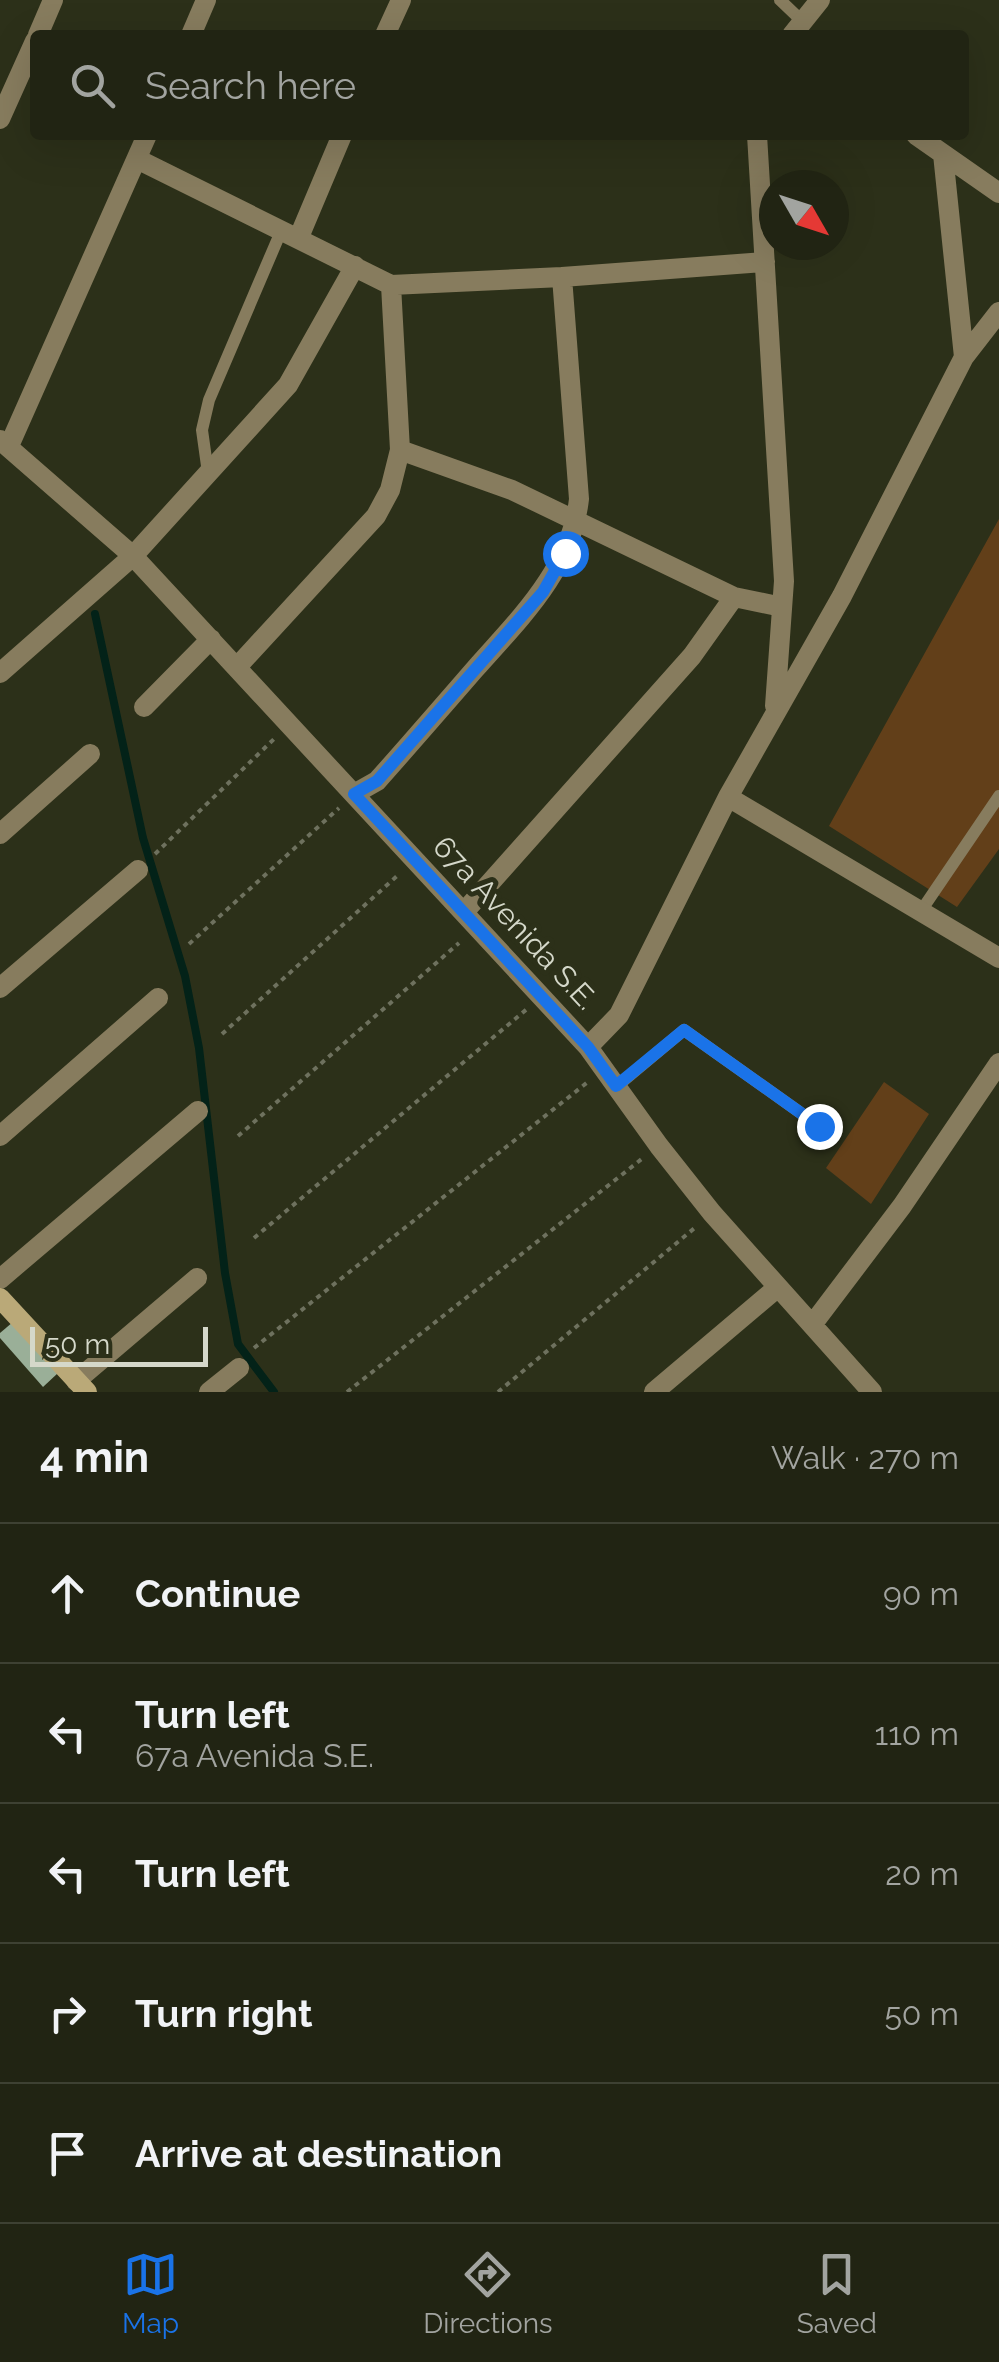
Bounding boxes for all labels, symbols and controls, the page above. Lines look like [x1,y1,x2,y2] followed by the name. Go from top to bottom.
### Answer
[30,30,969,140] search box
[65,58,120,113] icon: search
[145,63,356,108] text: Search here
[759,170,849,260] north arrow
[543,531,589,577] route start
[426,829,605,1017] street label: 67a Avenida S.E.
[797,1104,843,1150] route end
[30,1322,208,1366] scale bar
[45,1328,110,1361] text: 50 m
[40,1433,149,1482] text: 4 min
[771,1439,959,1476] text: Walk · 270 m
[40,1566,95,1621] icon: ahead
[135,1571,300,1616] text: Continue
[883,1575,959,1612] text: 90 m
[135,1692,290,1737] text: Turn left
[40,1706,95,1761] icon: left
[874,1715,959,1752] text: 110 m
[135,1737,374,1774] text: 67a Avenida S.E.
[40,1846,95,1901] icon: left
[135,1851,290,1896] text: Turn left
[885,1855,959,1892] text: 20 m
[40,1986,95,2041] icon: right
[135,1991,312,2036] text: Turn right
[884,1995,959,2032] text: 50 m
[40,2126,95,2181] icon: arrive
[135,2131,502,2176] text: Arrive at destination
[122,2247,179,2340] tab: Map
[423,2247,553,2340] tab: Directions
[797,2247,877,2340] tab: Saved

